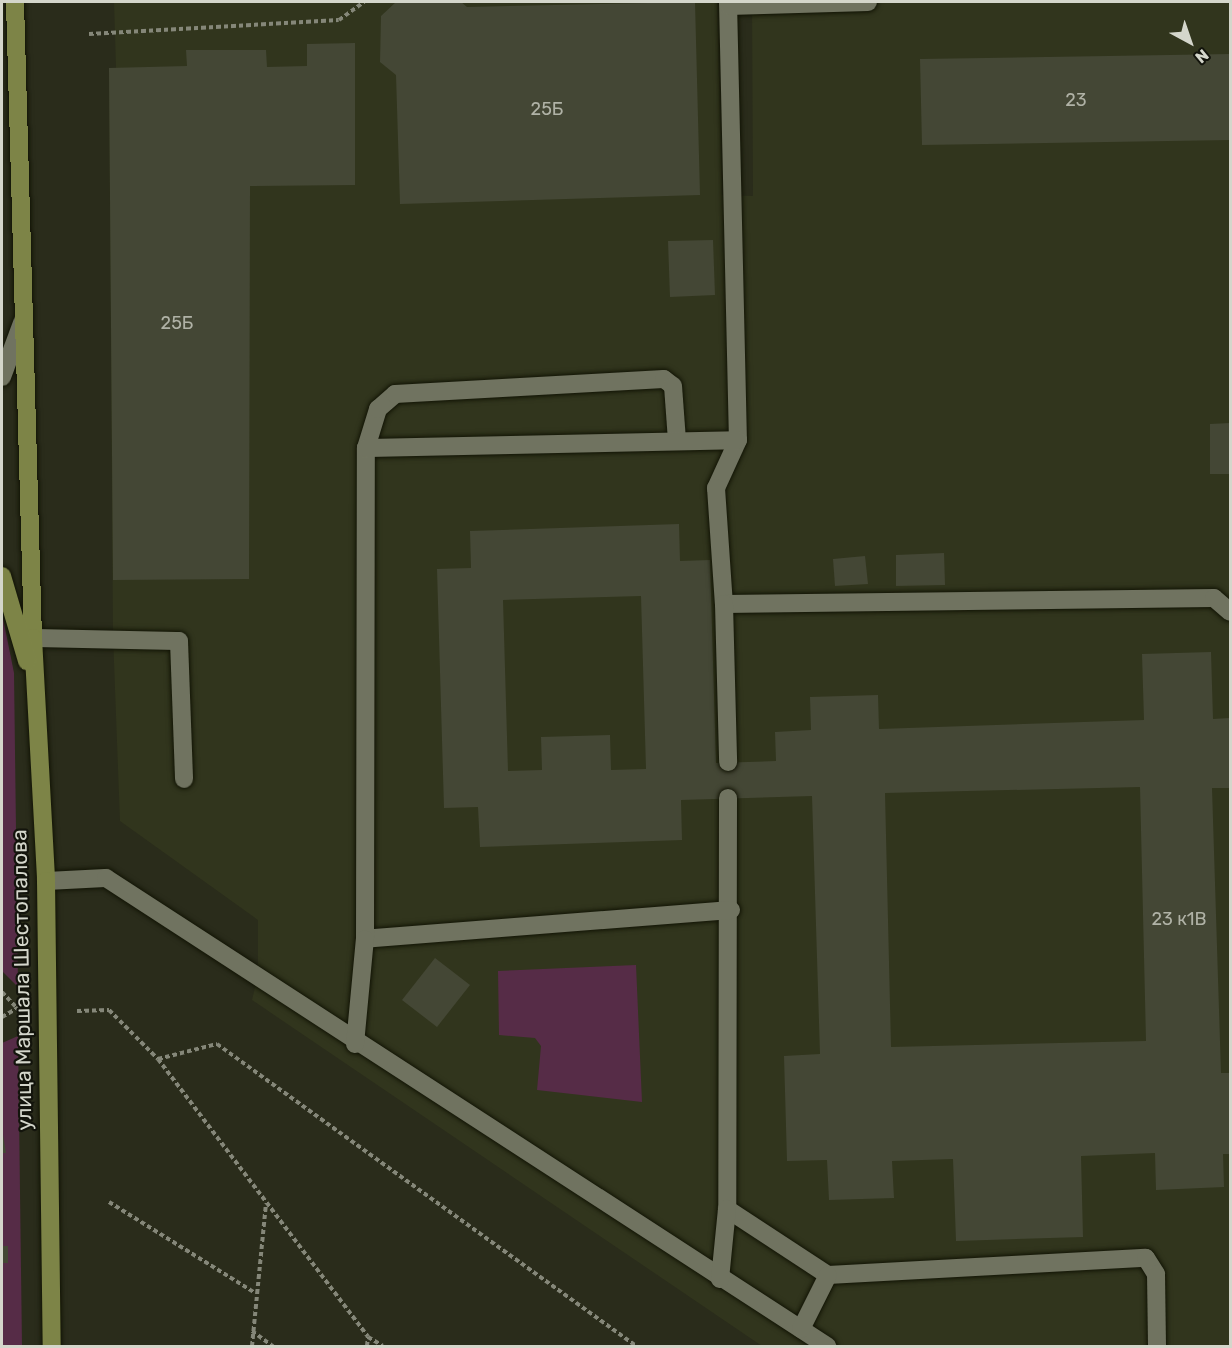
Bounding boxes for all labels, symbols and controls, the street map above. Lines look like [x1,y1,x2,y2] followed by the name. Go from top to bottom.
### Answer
[1160,12,1220,72] north arrow
[1191,45,1212,67] text: N
[1065,89,1087,111] house number: 23
[531,98,563,120] house number: 25Б
[161,312,193,334] house number: 25Б
[7,829,37,1131] street label: улица Маршала Шестопалова
[1151,908,1207,930] house number: 23 к1В

